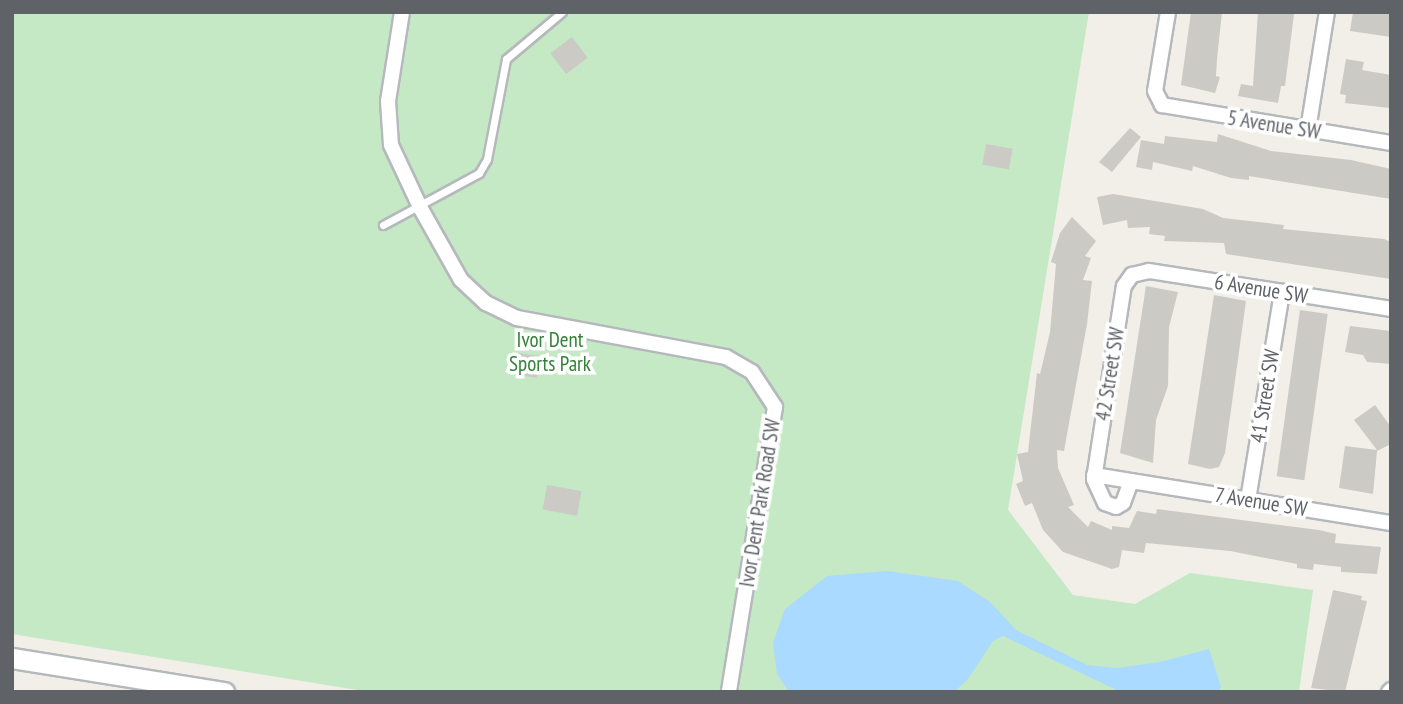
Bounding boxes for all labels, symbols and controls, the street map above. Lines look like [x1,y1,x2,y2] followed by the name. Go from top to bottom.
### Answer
[1225,105,1323,145] street label: 5 Avenue SW
[1212,269,1310,309] street label: 6 Avenue SW
[1090,325,1130,423] street label: 42 Street SW
[509,327,591,377] park label: Ivor Dent Sports Park
[1245,347,1285,445] street label: 41 Street SW
[734,417,786,589] street label: Ivor Dent Park Road SW
[1212,482,1310,522] street label: 7 Avenue SW

